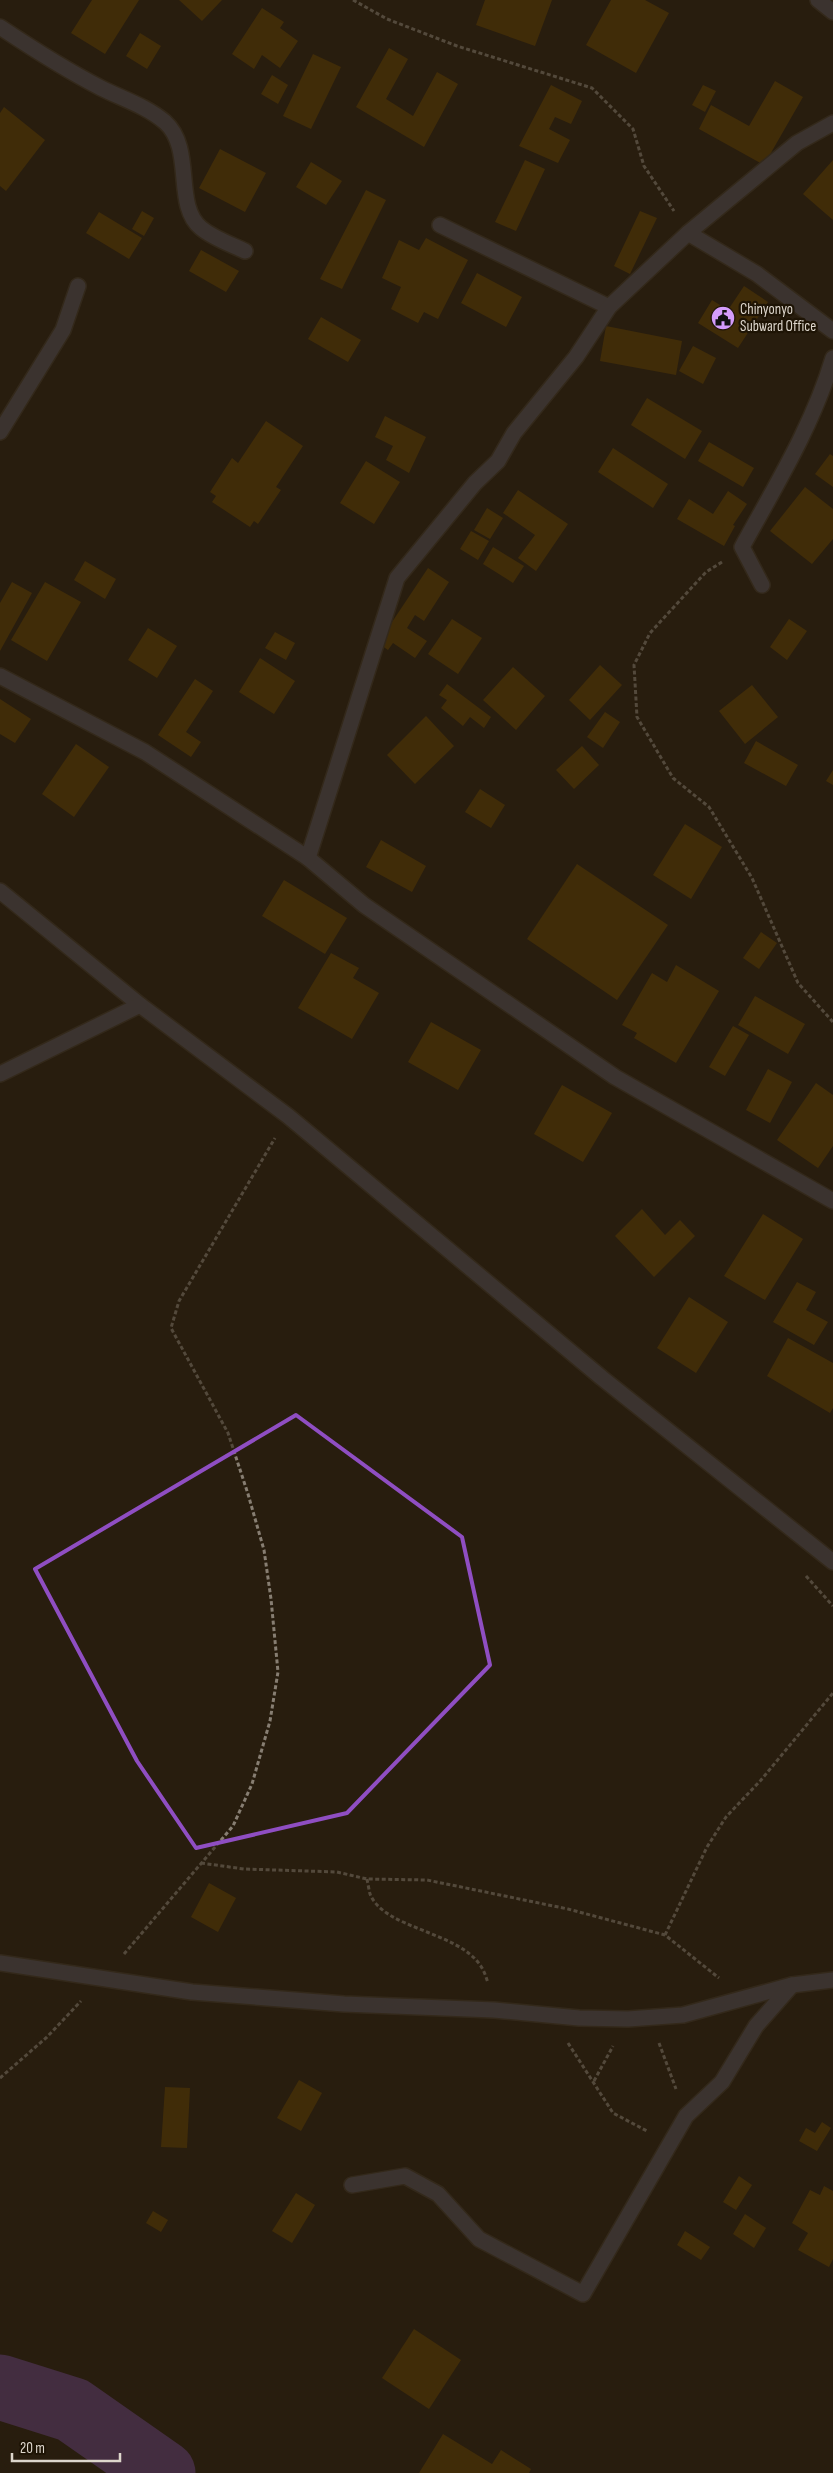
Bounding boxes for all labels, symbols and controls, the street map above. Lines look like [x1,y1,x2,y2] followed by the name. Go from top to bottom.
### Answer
[740,300,816,336] place label: Chinyonyo Subward Office
[710,305,736,331] public building icon: Chinyonyo Subward Office
[12,2430,120,2462] scale bar
[20,2439,45,2458] text: 20 m

